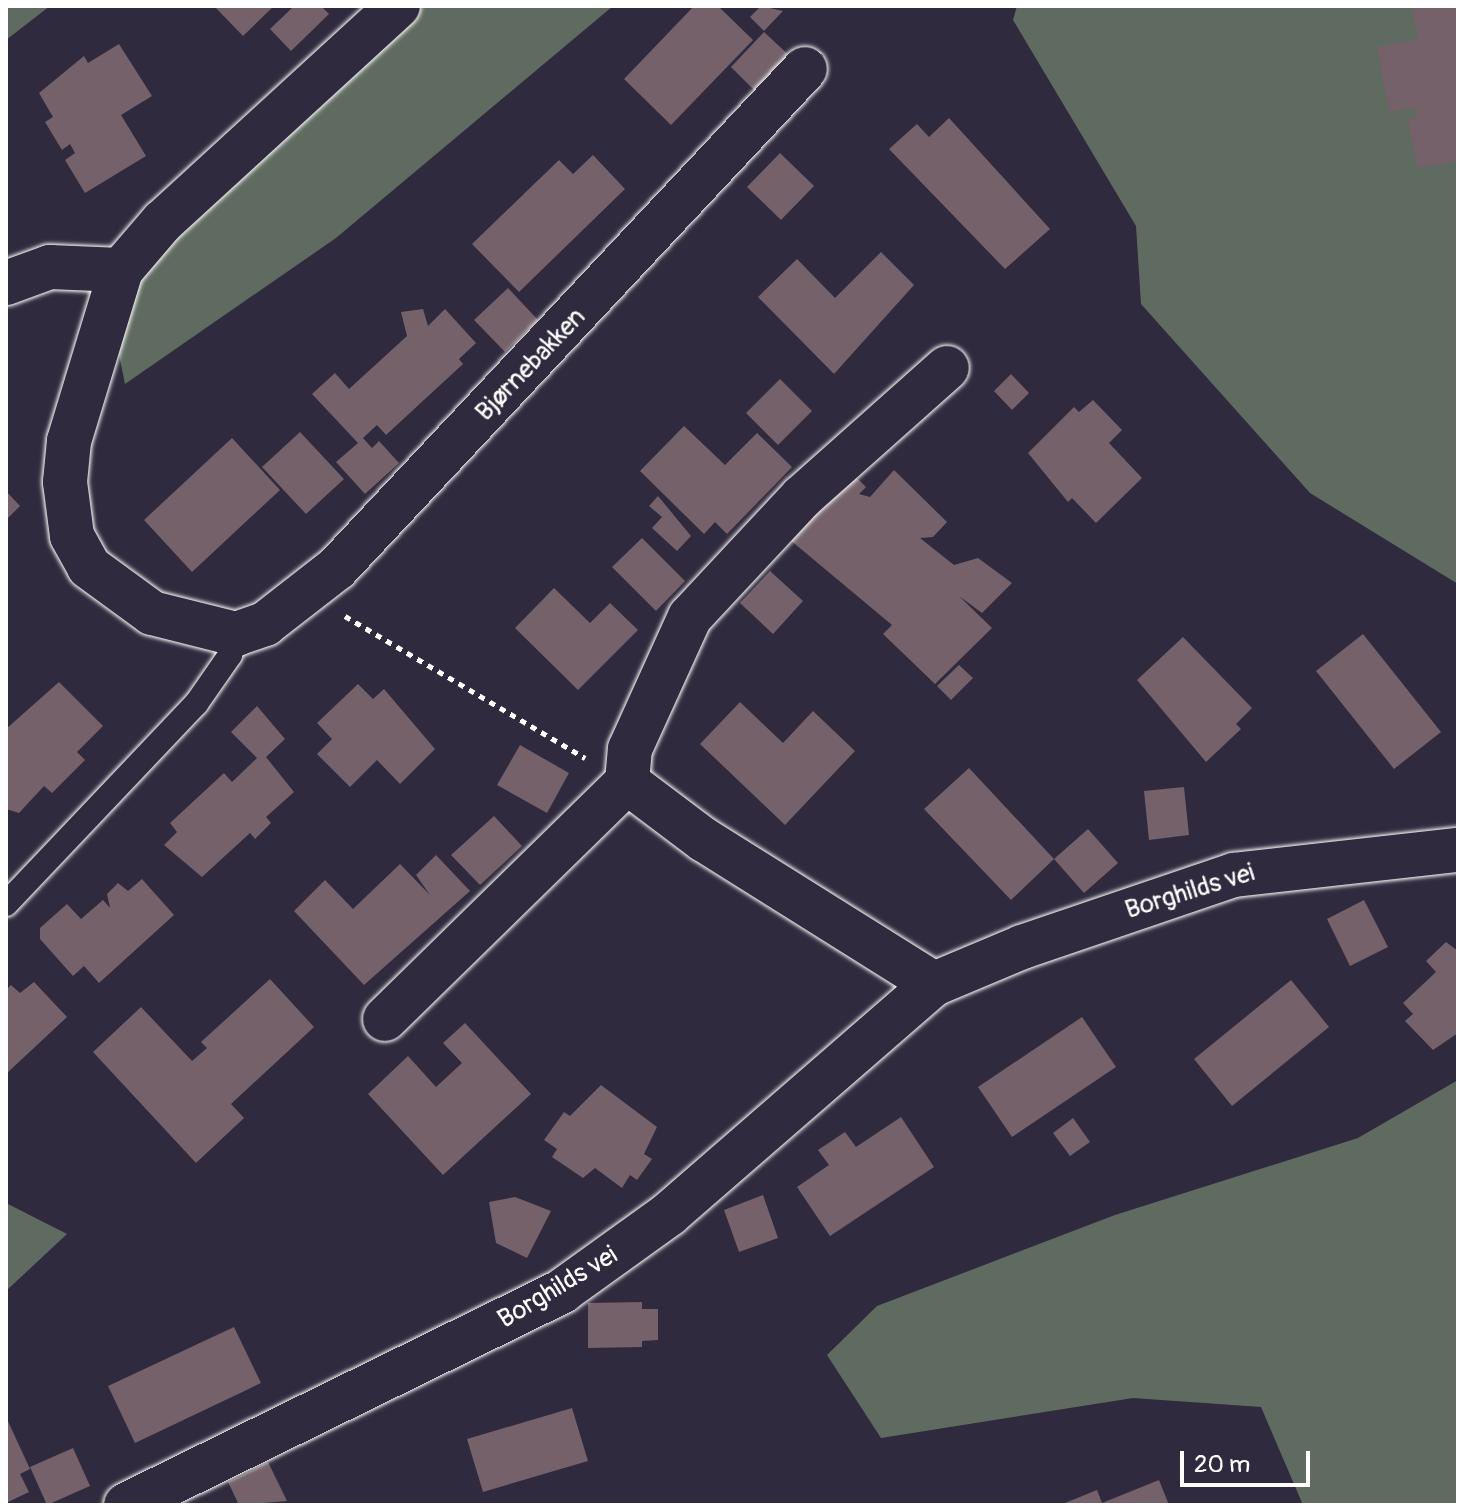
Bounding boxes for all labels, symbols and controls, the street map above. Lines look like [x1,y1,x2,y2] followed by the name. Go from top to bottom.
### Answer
[469,302,593,428] street label: Bjørnebakken
[1122,858,1258,926] street label: Borghilds vei
[493,1240,623,1336] street label: Borghilds vei
[1184,1435,1314,1485] scale bar
[1194,1450,1250,1479] text: 20 m

